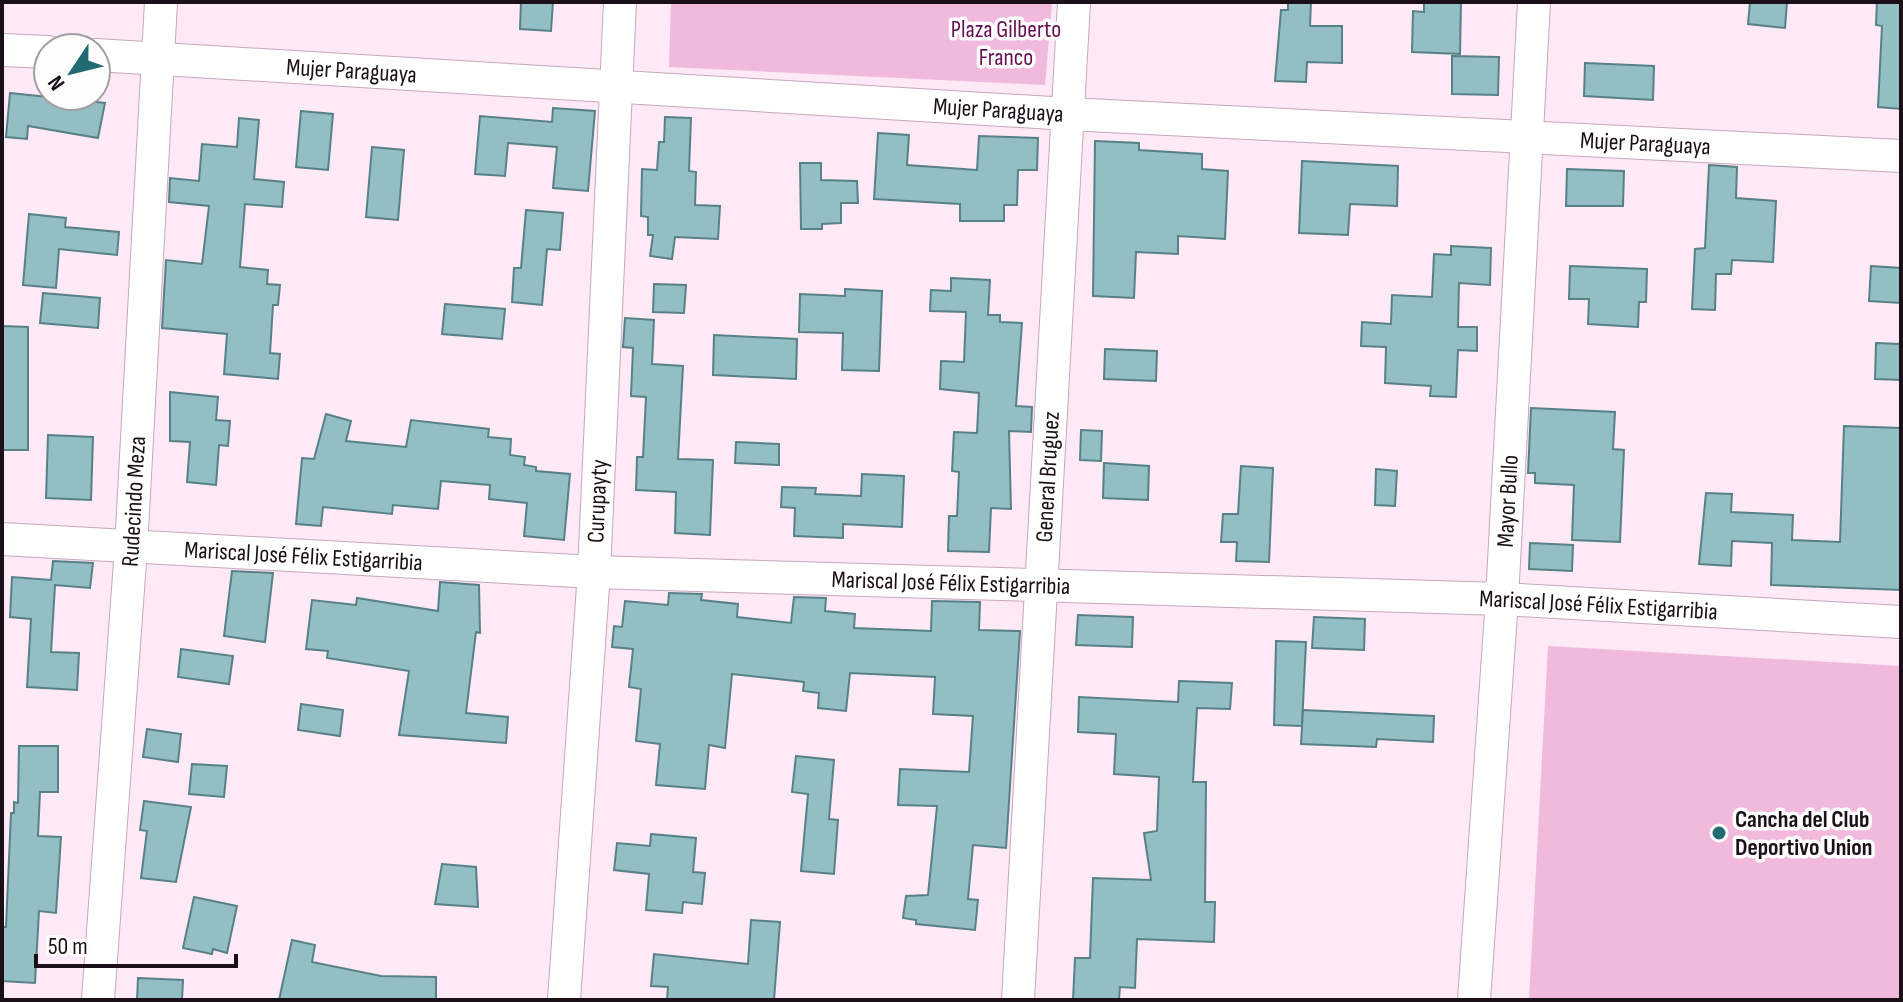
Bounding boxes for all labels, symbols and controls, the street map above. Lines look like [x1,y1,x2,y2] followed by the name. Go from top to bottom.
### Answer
[951,15,1061,72] park label: Plaza Gilberto Franco
[32,32,112,112] north arrow
[285,53,418,89] street label: Mujer Paraguaya
[42,70,71,95] text: N
[932,92,1064,129] street label: Mujer Paraguaya
[1579,126,1711,161] street label: Mujer Paraguaya
[1030,410,1066,543] street label: General Bruguez
[116,435,152,568] street label: Rudecindo Meza
[1491,454,1525,548] street label: Mayor Bullo
[581,459,614,544] street label: Curupayty
[183,535,424,577] street label: Mariscal José Félix Estigarribia
[831,565,1071,601] street label: Mariscal José Félix Estigarribia
[1479,584,1719,626] street label: Mariscal José Félix Estigarribia
[1735,805,1872,862] place label: Cancha del Club Deportivo Union
[1710,824,1728,842] marker: Cancha del Club Deportivo Union
[36,918,236,968] scale bar
[48,932,88,961] text: 50 m

